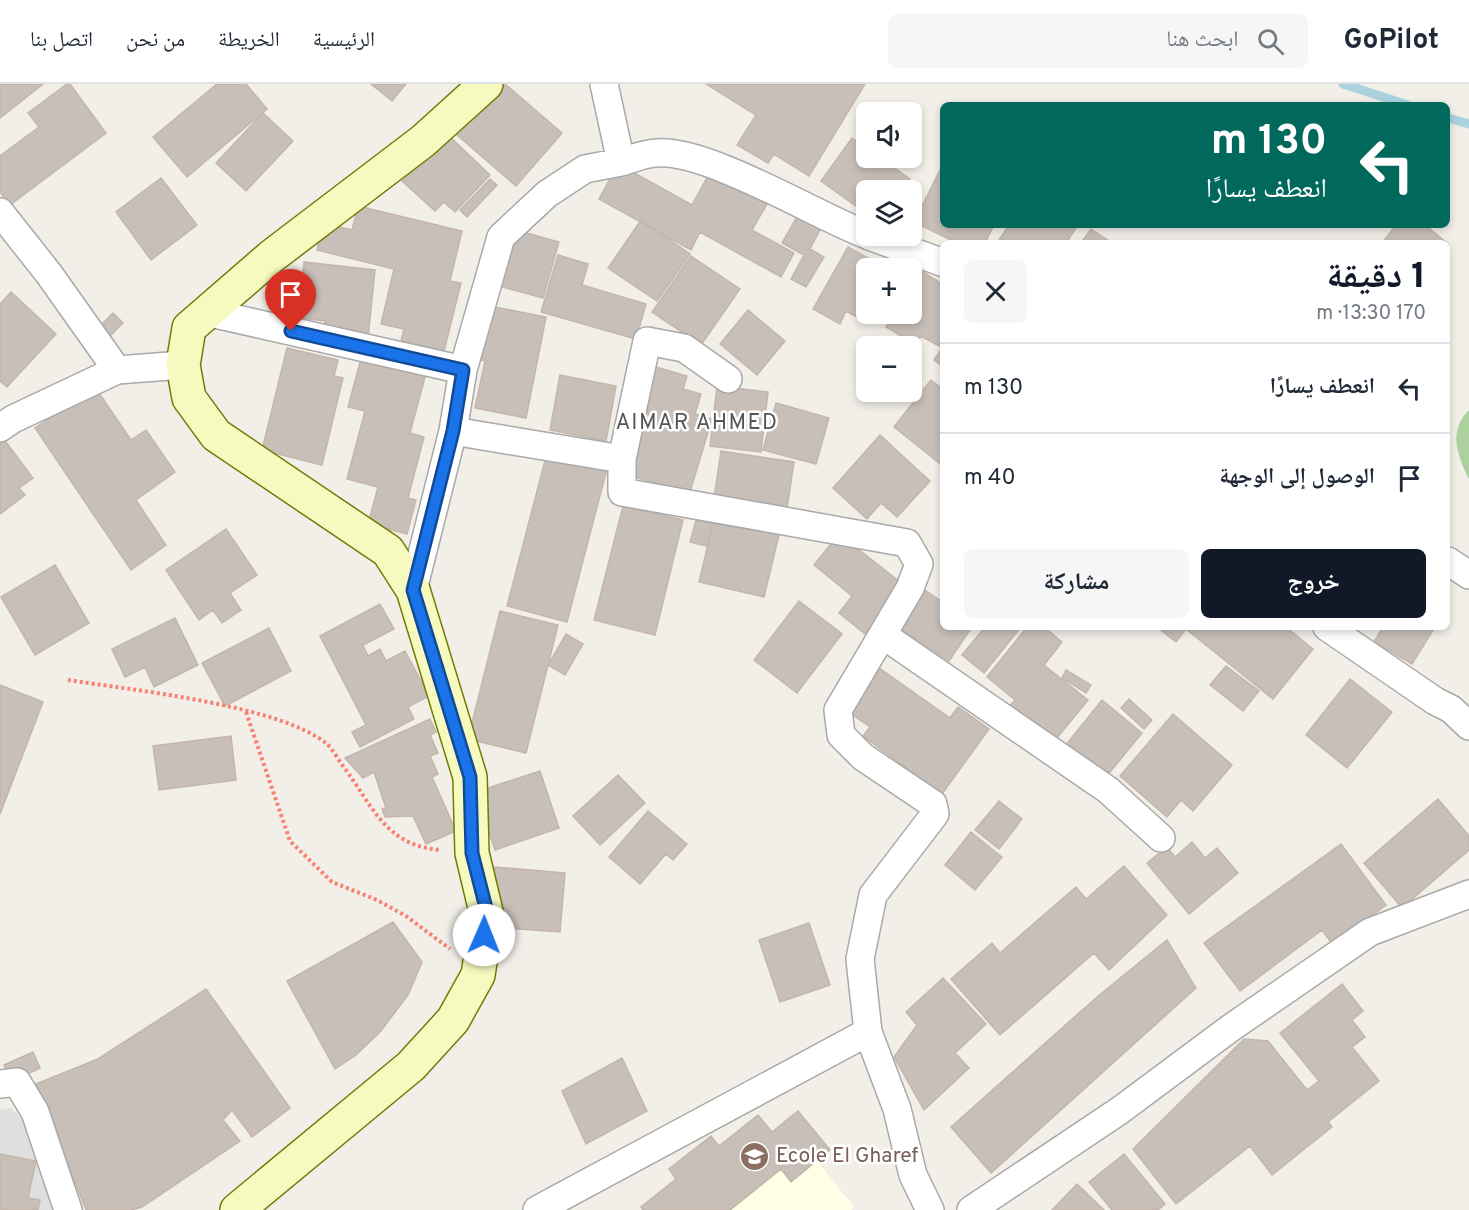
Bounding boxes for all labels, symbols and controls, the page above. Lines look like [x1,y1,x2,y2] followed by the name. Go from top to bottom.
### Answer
[888,14,1308,68] search box
[1344,23,1439,59] text: GoPilot
[1254,25,1287,58] icon: search
[30,27,93,54] text: اتصل بنا
[126,27,185,54] text: من نحن
[218,27,280,54] text: الخريطة
[313,27,375,54] text: الرئيسية
[1166,27,1239,54] text: ابحث هنا
[856,102,922,402] map controls
[856,102,922,168] button: sound
[1211,116,1327,169] text: 130 m
[1348,126,1426,204] icon: left
[1206,173,1327,207] text: انعطف يسارًا
[856,180,922,246] button: layers
[1326,255,1426,301] text: 1 دقيقة
[856,258,922,324] button: +
[964,260,1027,323] button: close
[265,269,316,331] pin
[274,278,307,311] icon: arrive
[1316,301,1426,327] text: 170 m · 13:30
[856,336,922,402] button: −
[1393,372,1426,405] icon: left
[1270,374,1375,401] text: انعطف يسارًا
[964,375,1023,402] text: 130 m
[615,410,779,437] district label: AIMAR AHMED
[1393,462,1426,495] icon: arrive
[1219,464,1375,491] text: الوصول إلى الوجهة
[964,465,1016,492] text: 40 m
[964,549,1189,618] button: مشاركة
[1201,549,1426,618] button: خروج
[452,903,516,967] position arrow
[739,1140,771,1172] school or university icon: Ecole El Gharef
[776,1143,918,1170] place label: Ecole El Gharef

